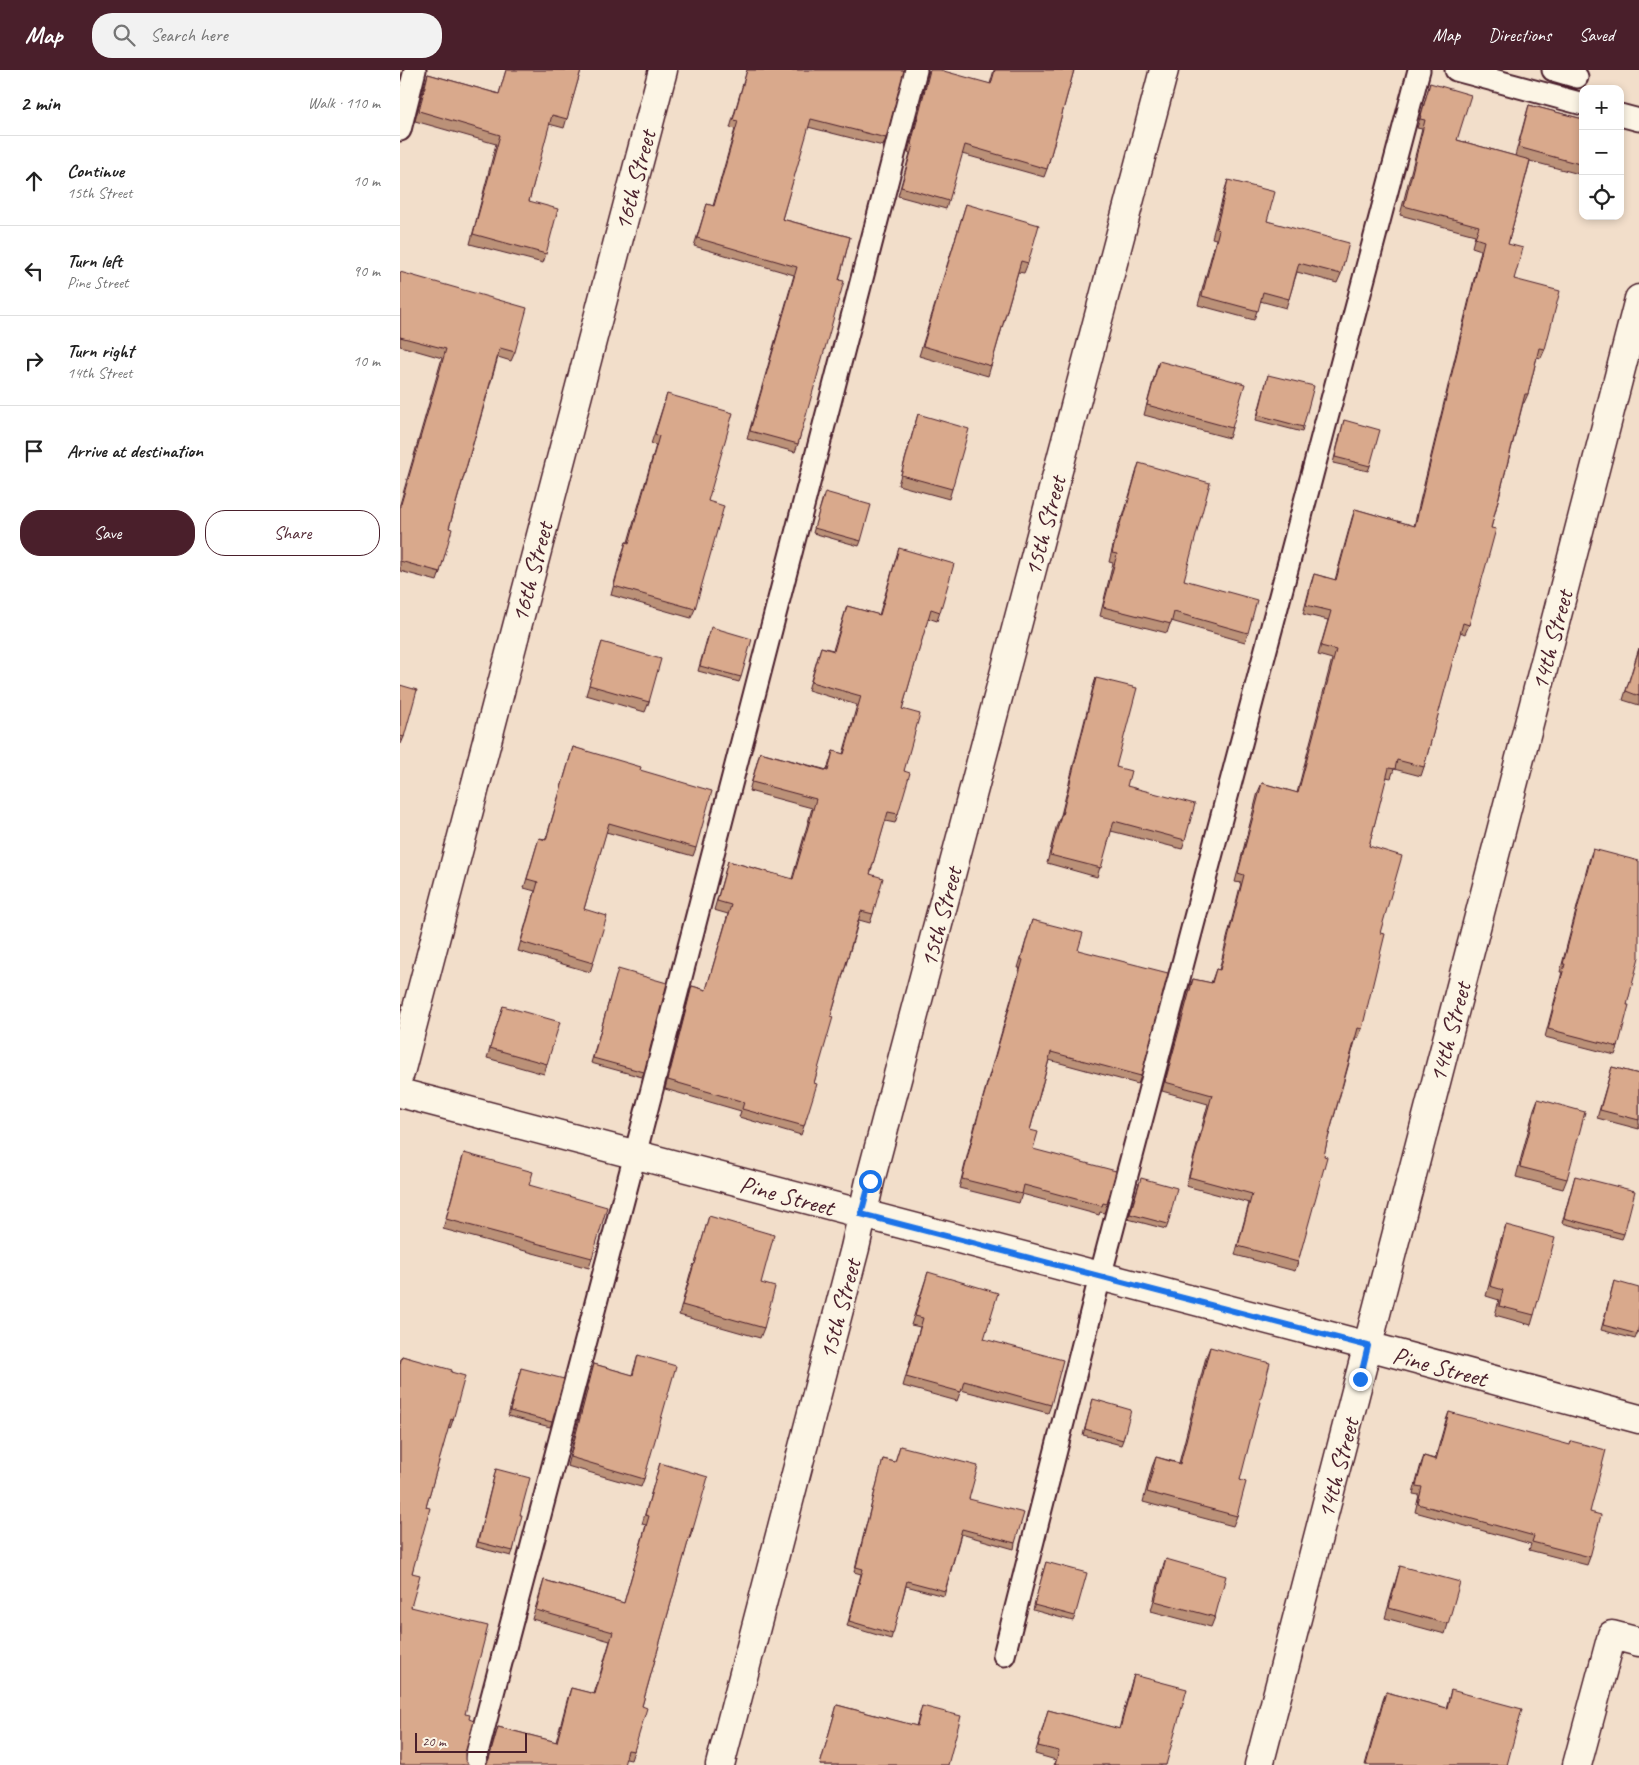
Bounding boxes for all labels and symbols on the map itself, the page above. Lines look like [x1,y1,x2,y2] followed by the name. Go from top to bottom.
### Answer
[606,124,664,234] street label: 16th Street
[1016,470,1074,580] street label: 15th Street
[503,516,561,626] street label: 16th Street
[1523,584,1581,694] street label: 14th Street
[912,861,970,971] street label: 15th Street
[1421,976,1479,1086] street label: 14th Street
[736,1168,840,1225] street label: Pine Street
[859,1170,882,1193] route start
[811,1253,869,1363] street label: 15th Street
[1389,1339,1493,1396] street label: Pine Street
[1349,1368,1372,1391] route end
[1309,1412,1367,1522] street label: 14th Street
[415,1730,528,1753] scale bar

